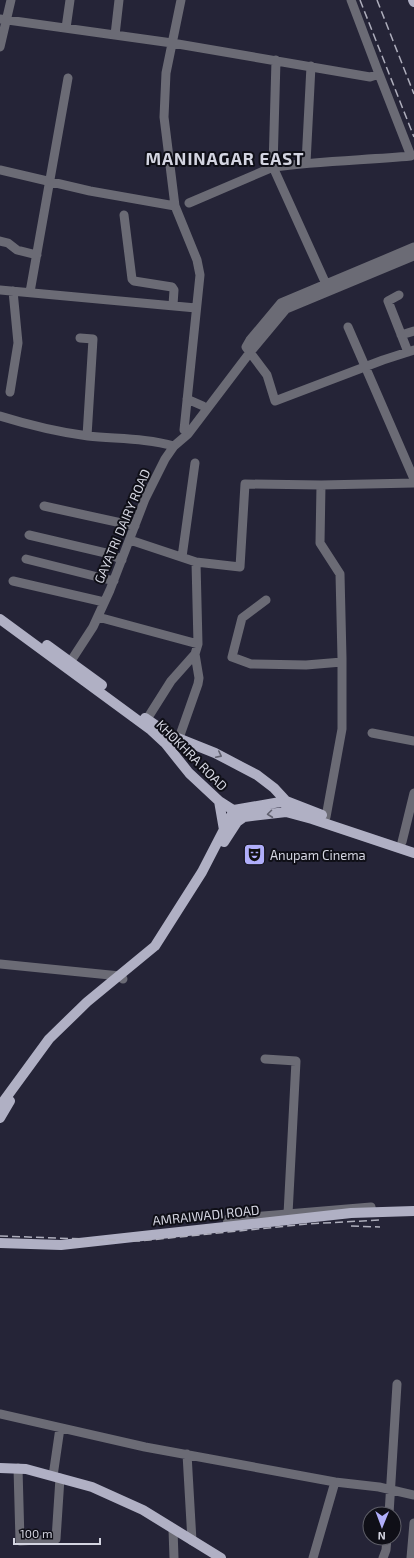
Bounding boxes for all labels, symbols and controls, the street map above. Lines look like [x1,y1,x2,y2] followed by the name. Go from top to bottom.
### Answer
[145,148,305,168] district label: MANINAGAR EAST
[91,466,153,586] street label: GAYATRI DAIRY ROAD
[153,716,231,794] street label: KHOKHRA ROAD
[214,750,222,758] one-way arrow
[267,809,273,818] one-way arrow
[242,842,268,868] theatre icon: Anupam Cinema
[270,847,366,863] place label: Anupam Cinema
[152,1201,260,1229] street label: AMRAIWADI ROAD
[362,1506,402,1546] north arrow
[14,1520,100,1546] scale bar
[20,1526,52,1540] text: 100 m
[378,1530,386,1543] text: N

